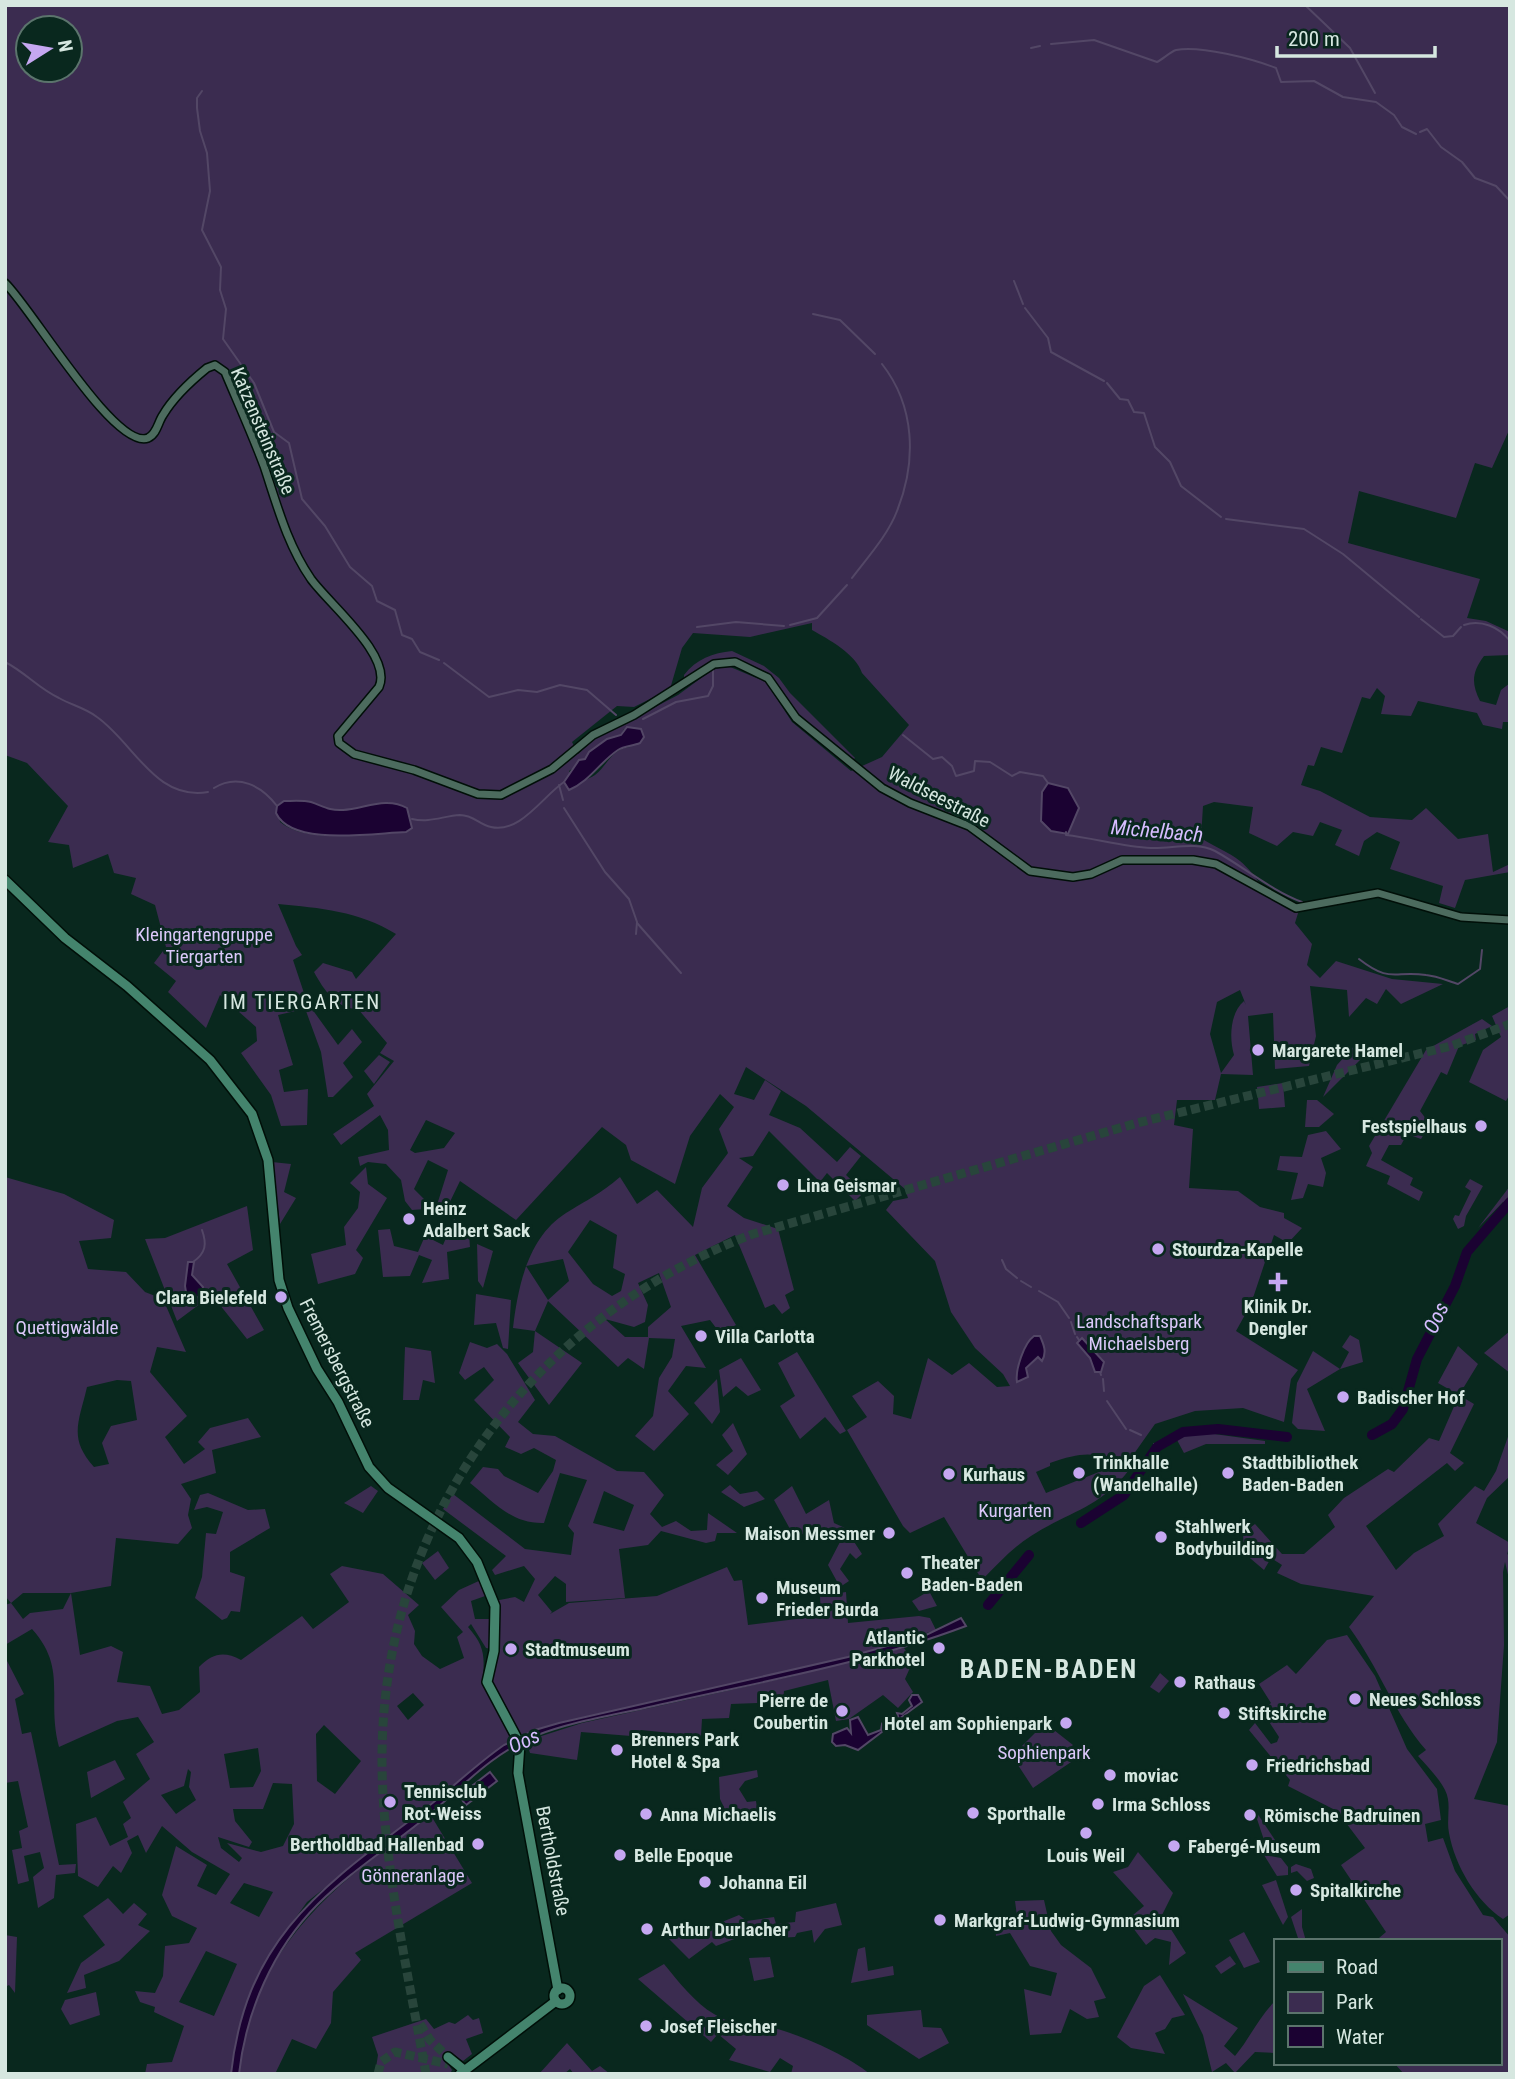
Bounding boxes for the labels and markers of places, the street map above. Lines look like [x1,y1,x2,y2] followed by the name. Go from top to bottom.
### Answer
[1272,1039,1403,1062] place label: Margarete Hamel
[1250,1042,1266,1058] marker: Margarete Hamel
[1362,1115,1467,1138] place label: Festspielhaus
[1473,1118,1489,1134] marker: Festspielhaus
[797,1174,897,1197] place label: Lina Geismar
[775,1177,791,1193] marker: Lina Geismar
[423,1197,531,1242] place label: Heinz Adalbert Sack
[401,1211,417,1227] marker: Heinz Adalbert Sack
[1172,1238,1303,1261] place label: Stourdza-Kapelle
[1150,1241,1166,1257] marker: Stourdza-Kapelle
[1268,1272,1288,1292] marker: Klinik Dr. Dengler
[155,1286,267,1309] place label: Clara Bielefeld
[273,1289,289,1305] marker: Clara Bielefeld
[1244,1295,1312,1340] place label: Klinik Dr. Dengler
[715,1325,815,1348] place label: Villa Carlotta
[693,1328,709,1344] marker: Villa Carlotta
[1357,1386,1465,1409] place label: Badischer Hof
[1335,1389,1351,1405] marker: Badischer Hof
[1093,1451,1198,1496] place label: Trinkhalle (Wandelhalle)
[1242,1451,1359,1496] place label: Stadtbibliothek Baden-Baden
[963,1463,1025,1486] place label: Kurhaus
[1071,1465,1087,1481] marker: Trinkhalle (Wandelhalle)
[1220,1465,1236,1481] marker: Stadtbibliothek Baden-Baden
[941,1466,957,1482] marker: Kurhaus
[1175,1515,1274,1560] place label: Stahlwerk Bodybuilding
[745,1522,875,1545] place label: Maison Messmer
[881,1525,897,1541] marker: Maison Messmer
[1153,1529,1169,1545] marker: Stahlwerk Bodybuilding
[921,1551,1023,1596] place label: Theater Baden-Baden
[899,1565,915,1581] marker: Theater Baden-Baden
[776,1576,879,1621] place label: Museum Frieder Burda
[754,1590,770,1606] marker: Museum Frieder Burda
[851,1626,925,1671] place label: Atlantic Parkhotel
[525,1638,630,1661] place label: Stadtmuseum
[931,1640,947,1656] marker: Atlantic Parkhotel
[503,1641,519,1657] marker: Stadtmuseum
[1194,1671,1256,1694] place label: Rathaus
[1172,1674,1188,1690] marker: Rathaus
[1369,1688,1481,1711] place label: Neues Schloss
[753,1689,828,1734] place label: Pierre de Coubertin
[1347,1691,1363,1707] marker: Neues Schloss
[1238,1702,1327,1725] place label: Stiftskirche
[834,1703,850,1719] marker: Pierre de Coubertin
[1216,1705,1232,1721] marker: Stiftskirche
[884,1712,1053,1735] place label: Hotel am Sophienpark
[1058,1715,1074,1731] marker: Hotel am Sophienpark
[631,1728,740,1773] place label: Brenners Park Hotel & Spa
[609,1742,625,1758] marker: Brenners Park Hotel & Spa
[1266,1754,1370,1777] place label: Friedrichsbad
[1244,1757,1260,1773] marker: Friedrichsbad
[1124,1764,1179,1787] place label: moviac
[1102,1767,1118,1783] marker: moviac
[404,1780,487,1825] place label: Tennisclub Rot-Weiss
[1112,1793,1211,1816] place label: Irma Schloss
[382,1794,398,1810] marker: Tennisclub Rot-Weiss
[1090,1796,1106,1812] marker: Irma Schloss
[987,1802,1066,1825] place label: Sporthalle
[660,1803,776,1826] place label: Anna Michaelis
[1264,1804,1420,1827] place label: Römische Badruinen
[965,1805,981,1821] marker: Sporthalle
[638,1806,654,1822] marker: Anna Michaelis
[1242,1807,1258,1823] marker: Römische Badruinen
[1078,1825,1094,1841] marker: Louis Weil
[290,1833,464,1856] place label: Bertholdbad Hallenbad
[1188,1835,1321,1858] place label: Fabergé-Museum
[470,1836,486,1852] marker: Bertholdbad Hallenbad
[1166,1838,1182,1854] marker: Fabergé-Museum
[634,1844,733,1867] place label: Belle Epoque
[1047,1844,1125,1867] place label: Louis Weil
[612,1847,628,1863] marker: Belle Epoque
[719,1871,807,1894] place label: Johanna Eil
[697,1874,713,1890] marker: Johanna Eil
[1310,1879,1401,1902] place label: Spitalkirche
[1288,1882,1304,1898] marker: Spitalkirche
[954,1909,1180,1932] place label: Markgraf-Ludwig-Gymnasium
[932,1912,948,1928] marker: Markgraf-Ludwig-Gymnasium
[661,1918,788,1941] place label: Arthur Durlacher
[639,1921,655,1937] marker: Arthur Durlacher
[660,2015,777,2038] place label: Josef Fleischer
[638,2018,654,2034] marker: Josef Fleischer

